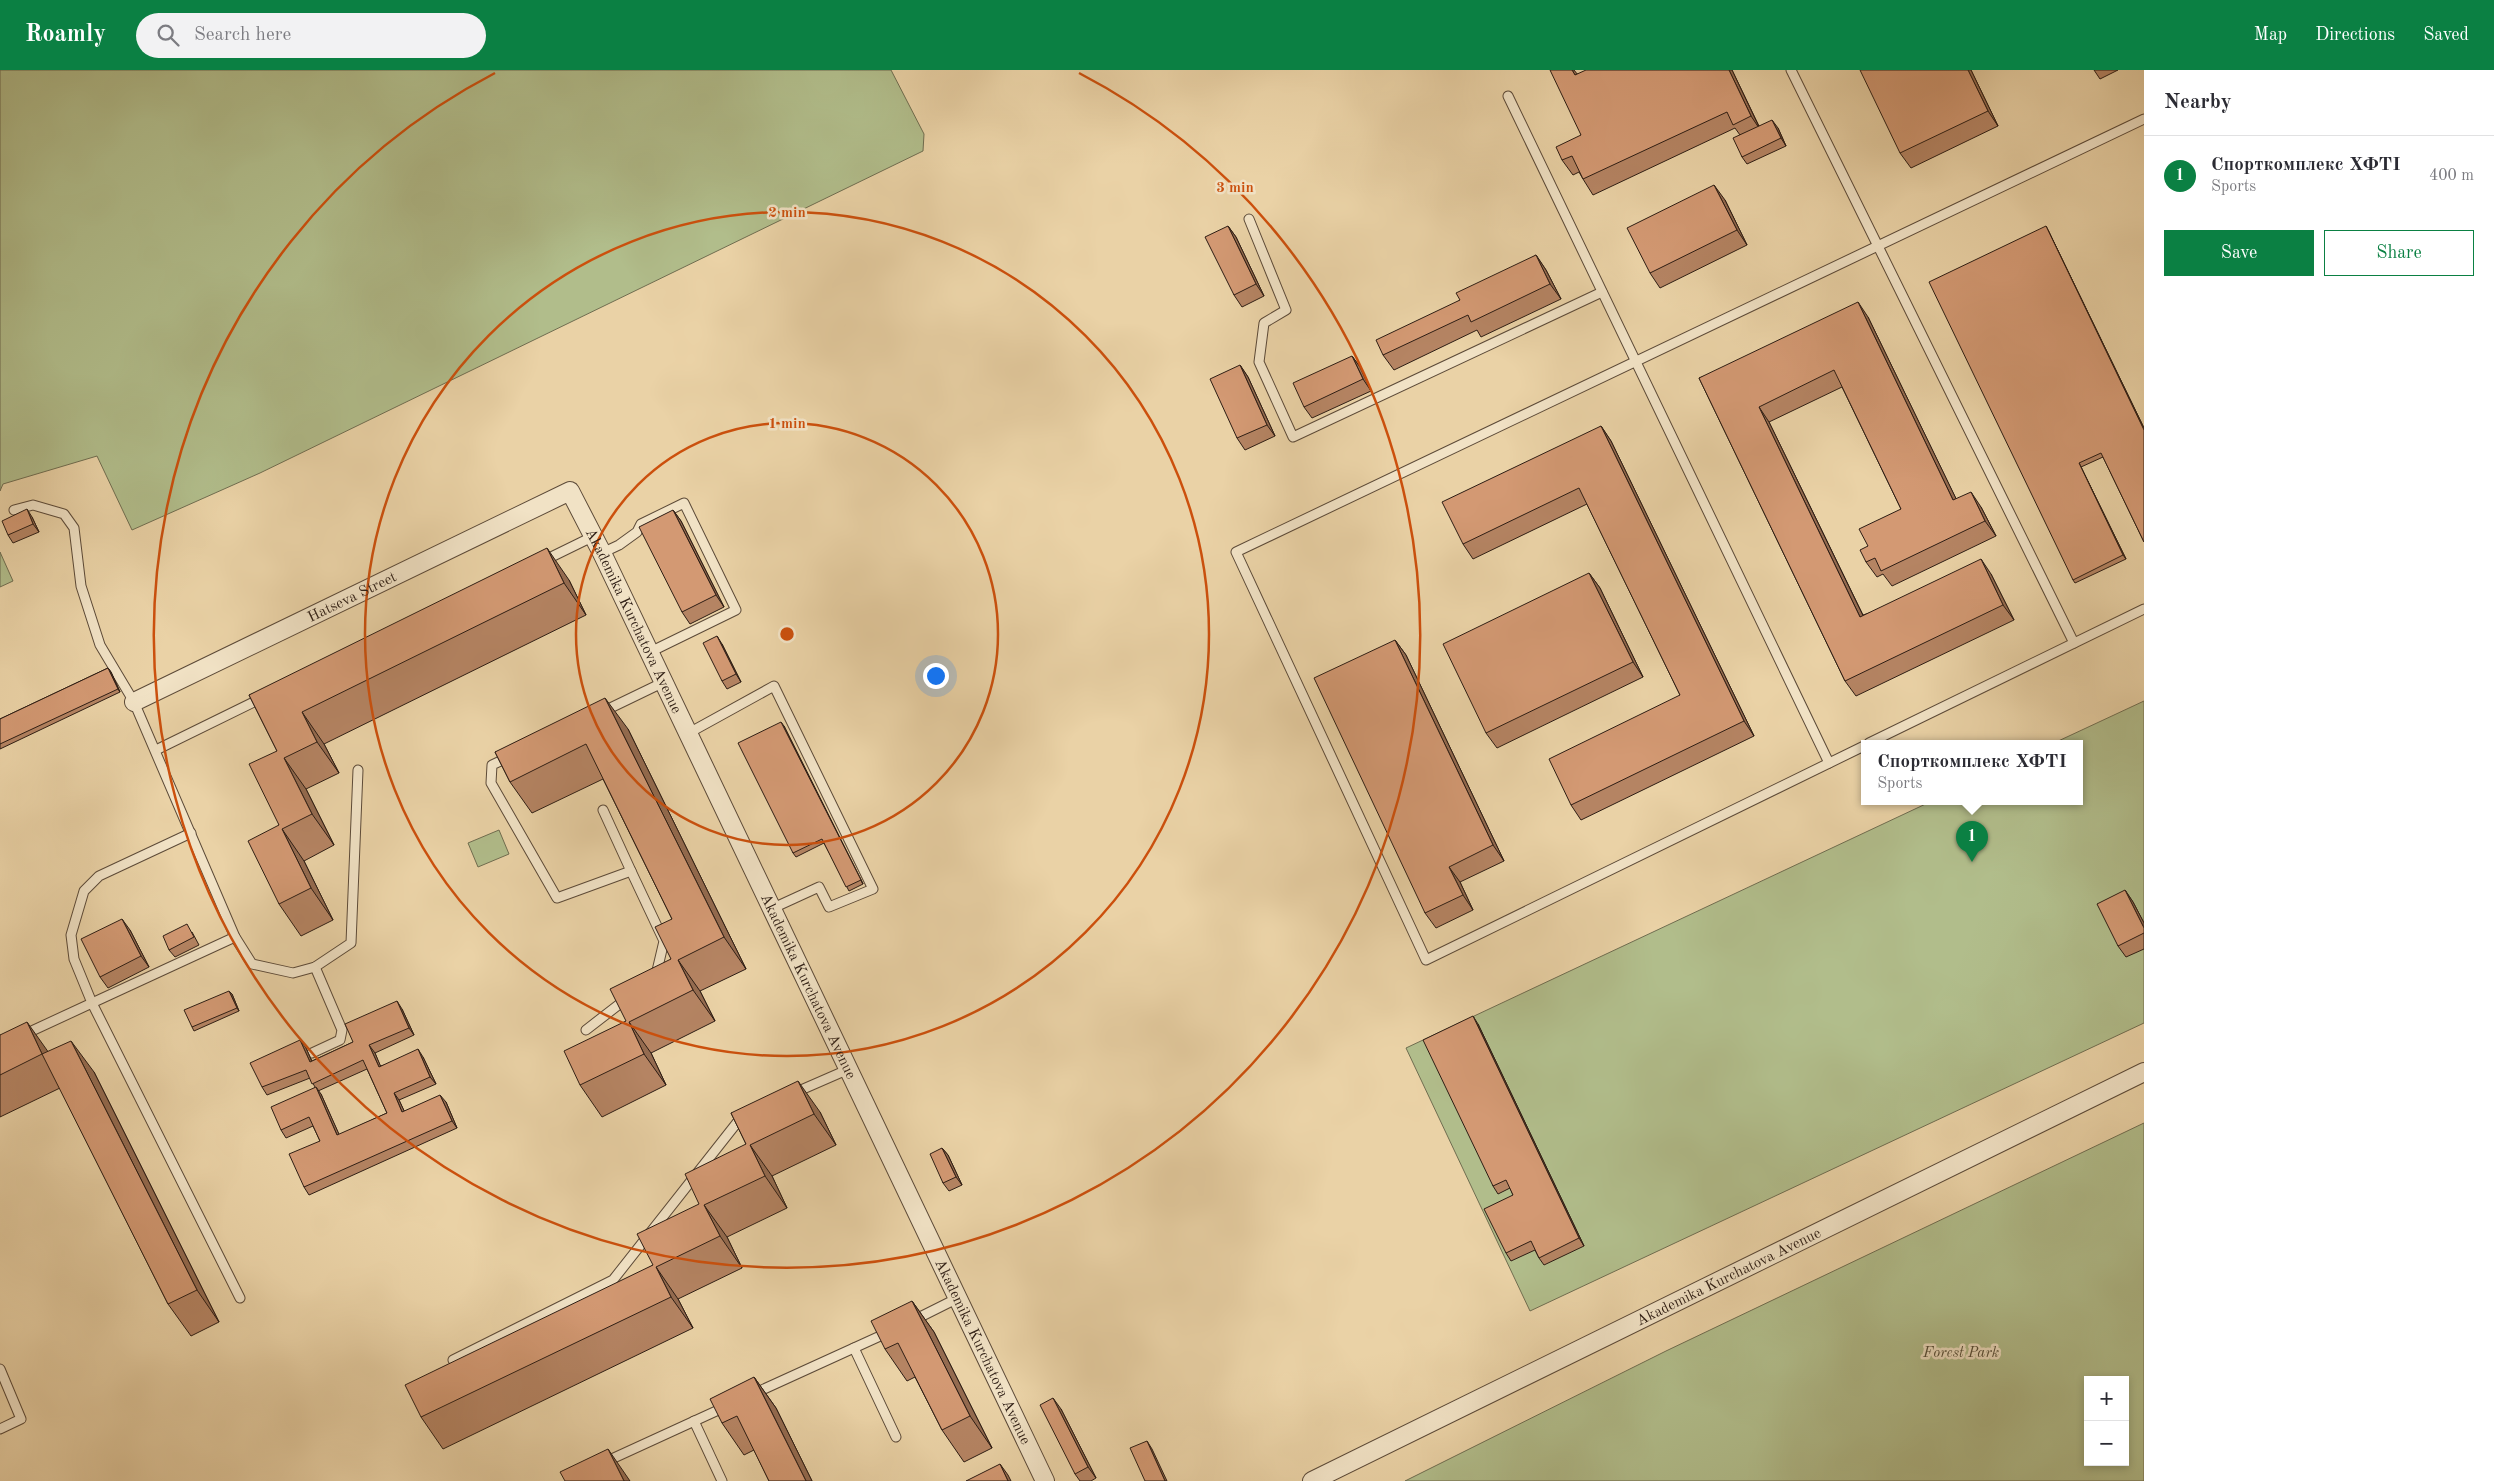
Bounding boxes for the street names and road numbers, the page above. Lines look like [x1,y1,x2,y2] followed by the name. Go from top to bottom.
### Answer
[582,526,684,716] street label: Akademika Kurchatova Avenue
[306,570,399,626] street label: Hatseva Street
[757,892,858,1082] street label: Akademika Kurchatova Avenue
[1634,1226,1824,1329] street label: Akademika Kurchatova Avenue
[931,1257,1032,1447] street label: Akademika Kurchatova Avenue

